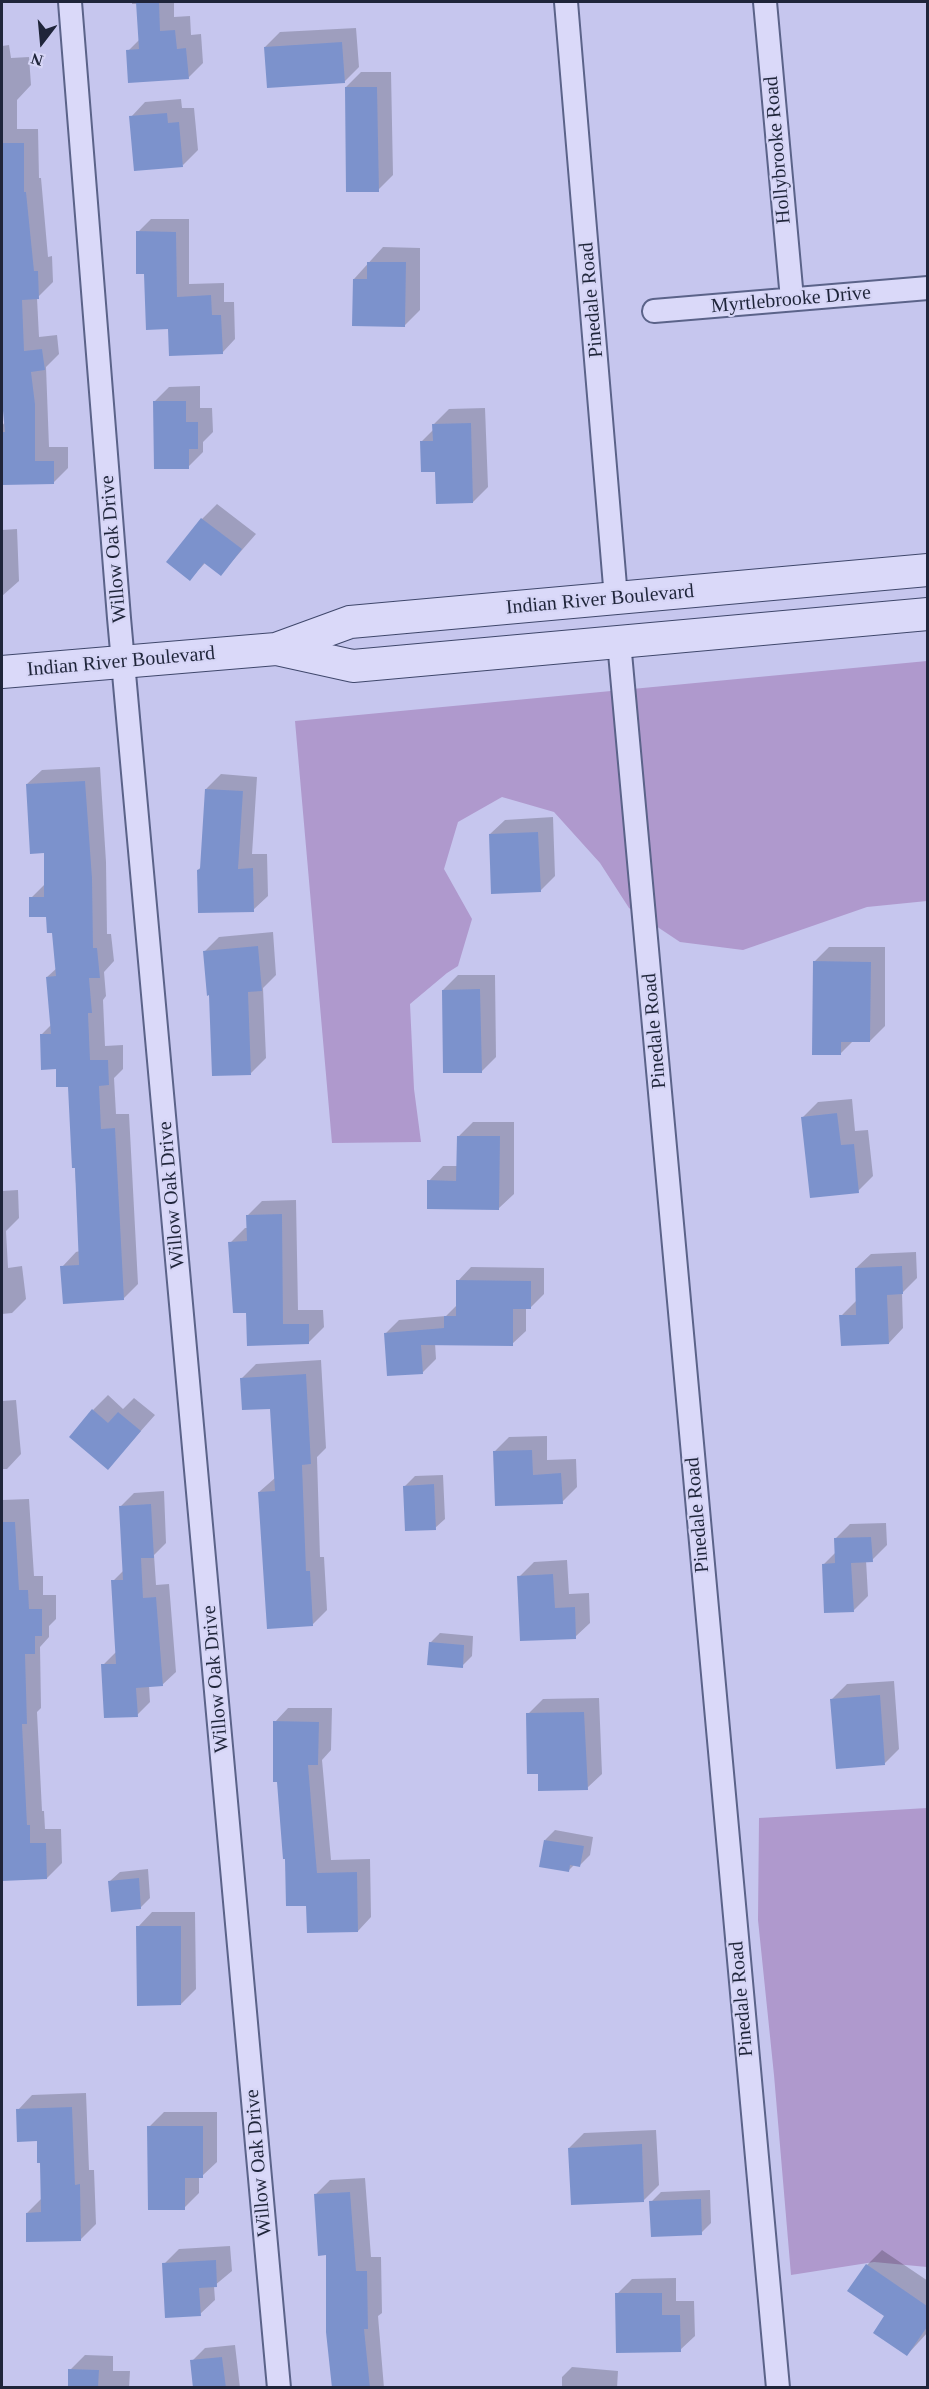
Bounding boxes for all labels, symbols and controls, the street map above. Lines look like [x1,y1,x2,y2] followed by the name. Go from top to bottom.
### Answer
[12,12,72,72] north arrow
[29,50,45,70] text: N
[760,75,796,225] street label: Hollybrooke Road
[575,241,609,359] street label: Pinedale Road
[710,281,872,319] street label: Myrtlebrooke Drive
[96,474,132,624] street label: Willow Oak Drive
[505,580,695,620] street label: Indian River Boulevard
[26,642,216,682] street label: Indian River Boulevard
[638,972,672,1090] street label: Pinedale Road
[154,1120,190,1270] street label: Willow Oak Drive
[681,1456,715,1574] street label: Pinedale Road
[198,1604,234,1754] street label: Willow Oak Drive
[725,1940,759,2058] street label: Pinedale Road
[241,2088,277,2238] street label: Willow Oak Drive

